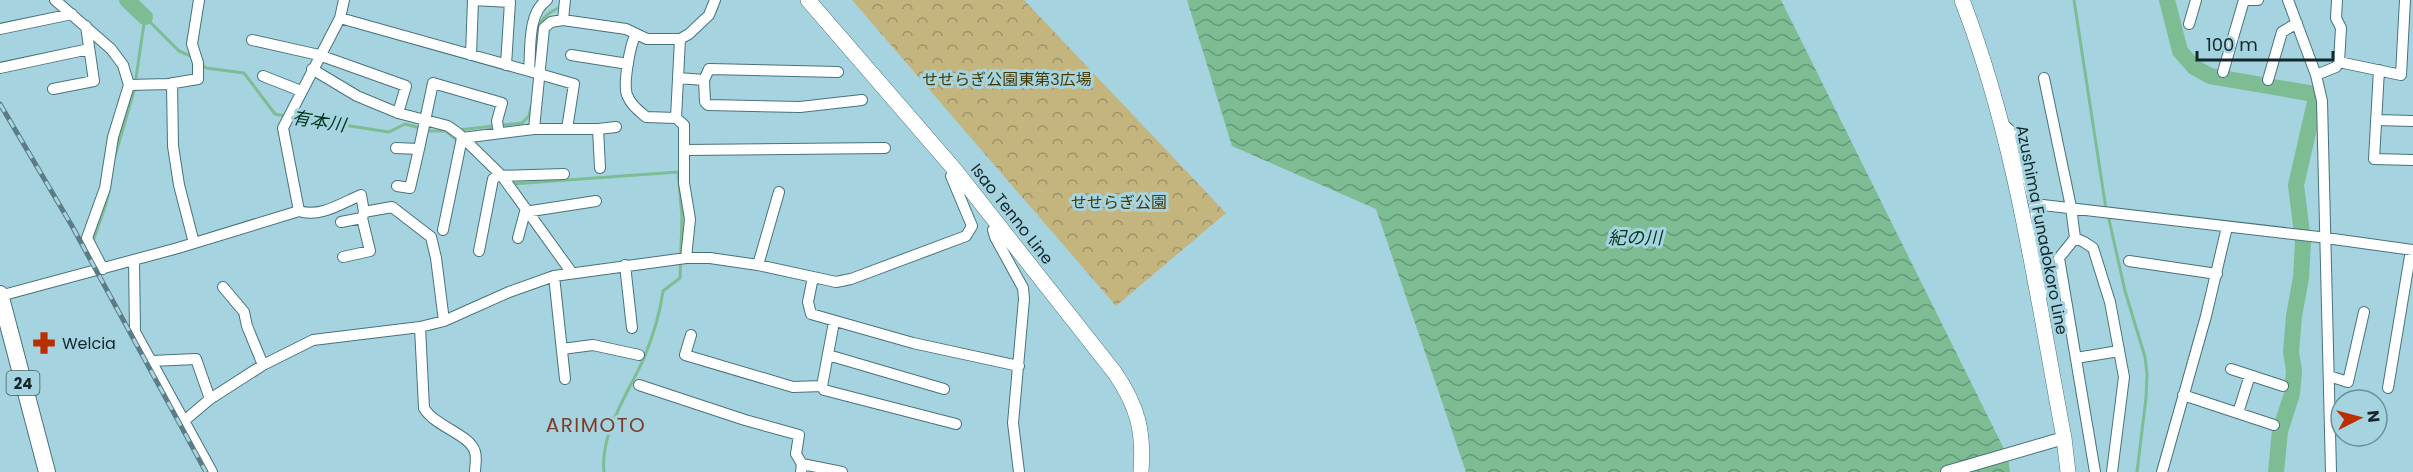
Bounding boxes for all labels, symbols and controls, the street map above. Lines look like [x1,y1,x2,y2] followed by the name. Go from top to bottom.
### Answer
[2197,24,2334,62] scale bar
[2206,32,2258,57] text: 100 m
[922,68,1092,91] park label: せせらぎ公園東第3広場
[290,104,350,138] water label: 有本川
[2010,123,2074,337] street label: Azushima Funadokoro Line
[965,159,1059,269] street label: Isao Tenno Line
[1071,191,1167,214] park label: せせらぎ公園
[1608,225,1664,250] water label: 紀の川
[31,330,57,356] pharmacy icon: Welcia
[62,332,116,355] place label: Welcia
[7,371,40,395] road number: 24
[2329,388,2389,448] north arrow
[2361,409,2385,424] text: N
[546,411,646,439] district label: ARIMOTO

